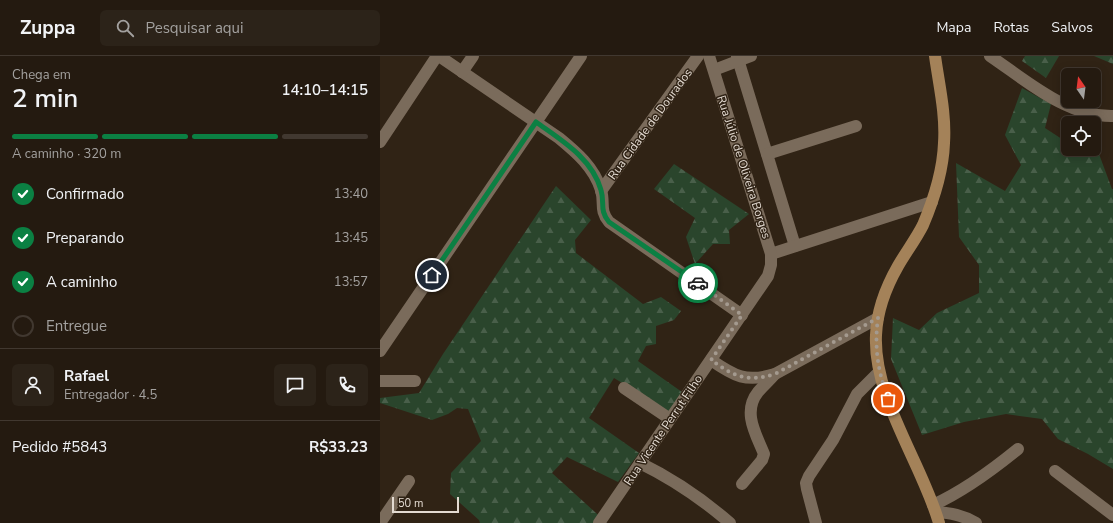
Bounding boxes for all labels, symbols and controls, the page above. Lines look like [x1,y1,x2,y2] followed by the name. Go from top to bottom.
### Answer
[100,10,380,46] search box
[20,15,76,41] text: Zuppa
[114,17,136,39] icon: search
[146,18,243,38] text: Pesquisar aqui
[936,18,971,37] text: Mapa
[993,18,1029,37] text: Rotas
[1051,18,1093,37] text: Salvos
[604,65,696,183] street label: Rua Cidade de Dourados
[12,66,71,84] text: Chega em
[1061,68,1101,108] north arrow
[1061,68,1101,156] map controls
[281,80,368,100] text: 14:10–14:15
[12,81,78,116] text: 2 min
[713,93,775,241] street label: Rua Júlio de Oliveira Borges
[1061,116,1101,156] button: locate
[12,145,121,163] text: A caminho · 320 m
[12,183,34,205] icon: check
[46,184,124,204] text: Confirmado
[334,185,368,203] text: 13:40
[12,227,34,249] icon: check
[46,228,124,248] text: Preparando
[334,229,368,247] text: 13:45
[415,258,449,292] pin
[678,263,718,303] courier
[421,264,443,286] icon: home
[12,271,34,293] icon: check
[46,272,117,292] text: A caminho
[687,272,709,294] icon: car
[334,273,368,291] text: 13:57
[46,316,107,336] text: Entregue
[12,364,54,406] button: person
[274,364,316,406] button: chat
[326,364,368,406] button: phone
[64,366,109,386] text: Rafael
[620,371,706,488] street label: Rua Vicente Perrut Filho
[871,382,905,416] pin
[64,386,157,404] text: Entregador · 4.5
[877,388,899,410] icon: bag
[12,437,107,457] text: Pedido #5843
[309,437,368,457] text: R$33.23
[392,495,459,514] scale bar
[398,496,423,511] text: 50 m

